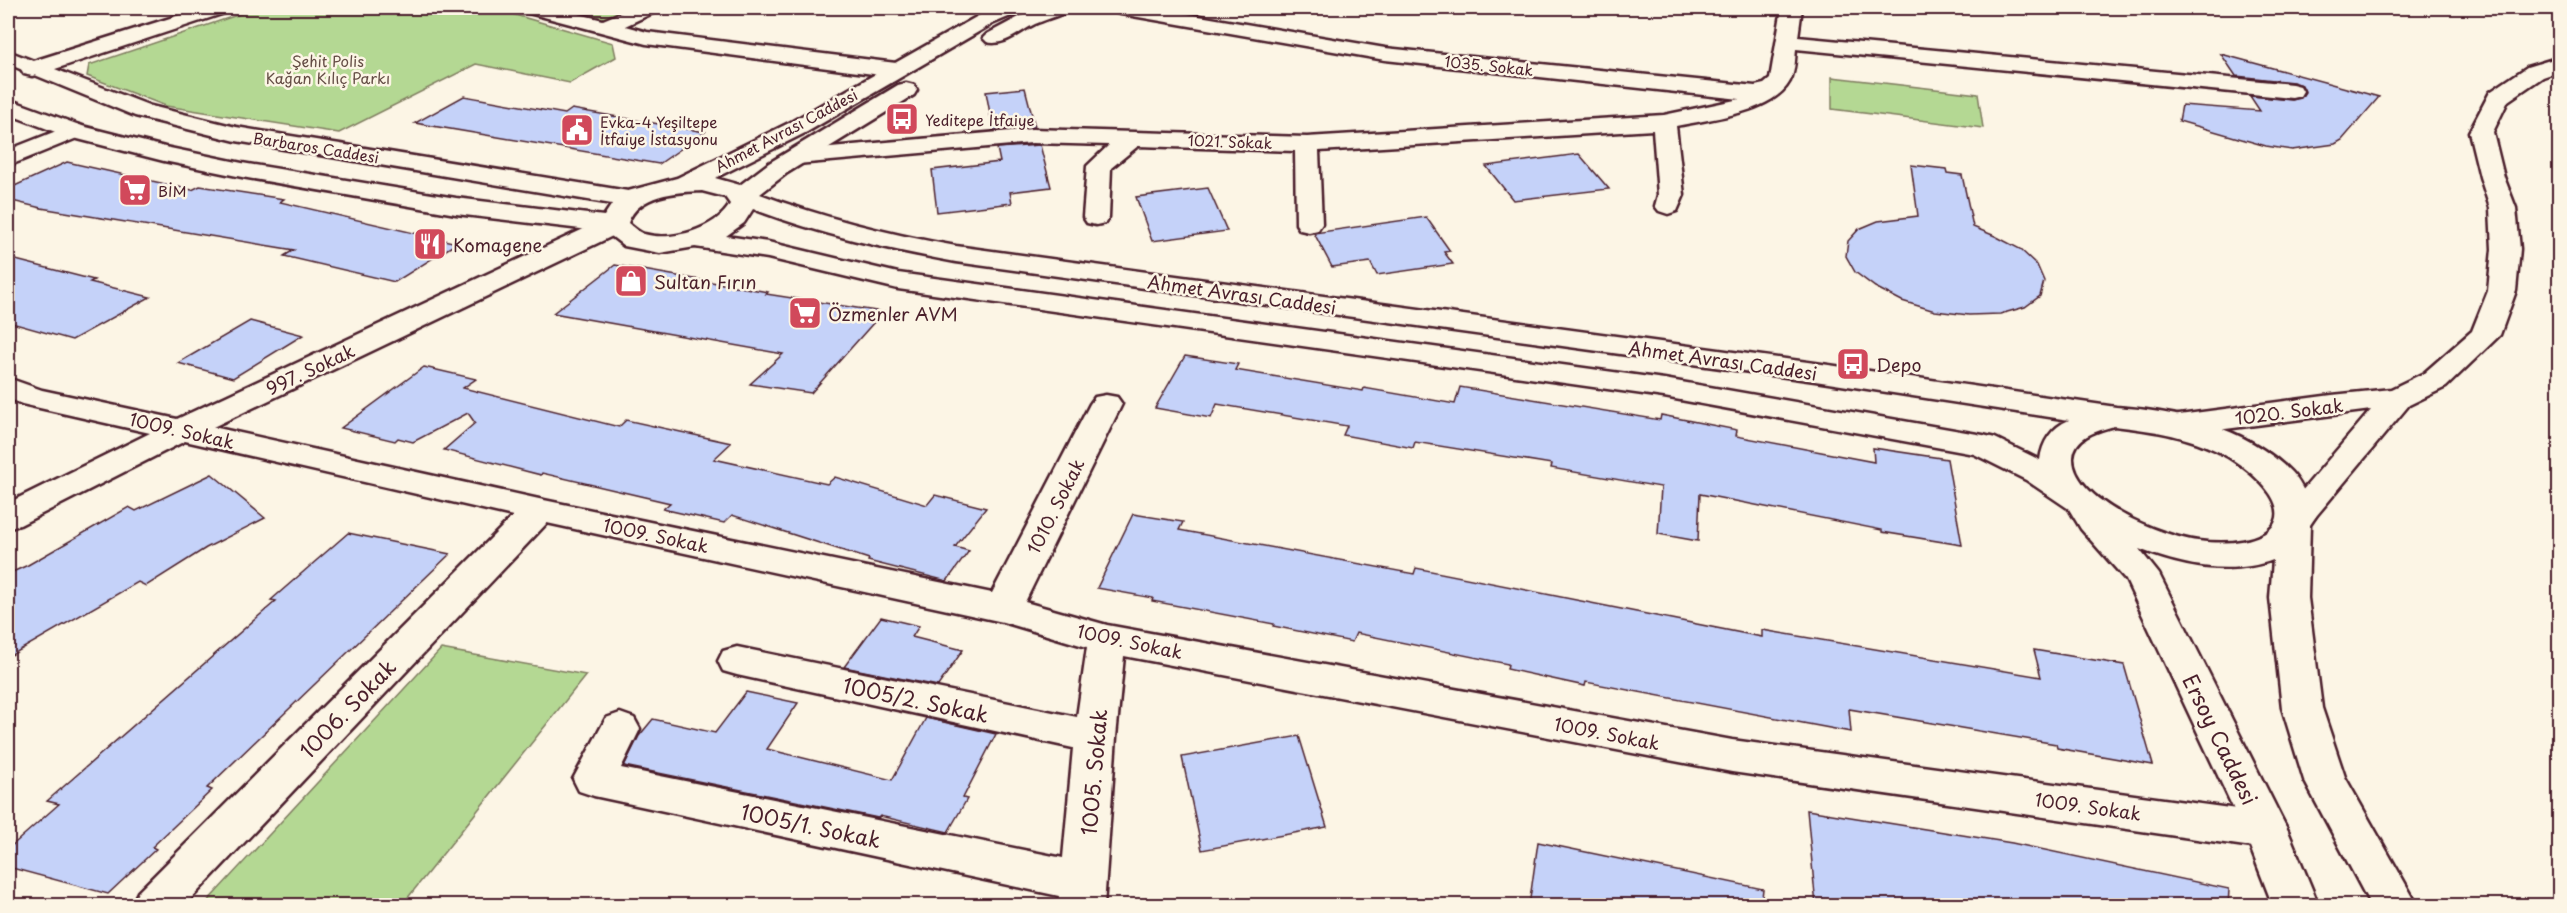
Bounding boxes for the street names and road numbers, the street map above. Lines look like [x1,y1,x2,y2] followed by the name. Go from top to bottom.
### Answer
[1443,49,1535,81] street label: 1035. Sokak
[711,83,861,177] street label: Ahmet Avrası Caddesi
[251,126,381,168] street label: Barbaros Caddesi
[1187,128,1273,154] street label: 1021. Sokak
[1146,267,1338,321] street label: Ahmet Avrası Caddesi
[1627,333,1819,387] street label: Ahmet Avrası Caddesi
[261,337,359,401] street label: 997. Sokak
[2233,391,2345,431] street label: 1020. Sokak
[127,405,237,455] street label: 1009. Sokak
[1019,454,1091,558] street label: 1010. Sokak
[601,511,711,559] street label: 1009. Sokak
[1075,617,1185,665] street label: 1009. Sokak
[291,651,403,765] street label: 1006. Sokak
[840,668,992,730] street label: 1005/2. Sokak
[2176,668,2266,810] street label: Ersoy Caddesi
[1072,707,1114,837] street label: 1005. Sokak
[1552,710,1662,756] street label: 1009. Sokak
[2033,785,2143,827] street label: 1009. Sokak
[738,795,884,855] street label: 1005/1. Sokak

